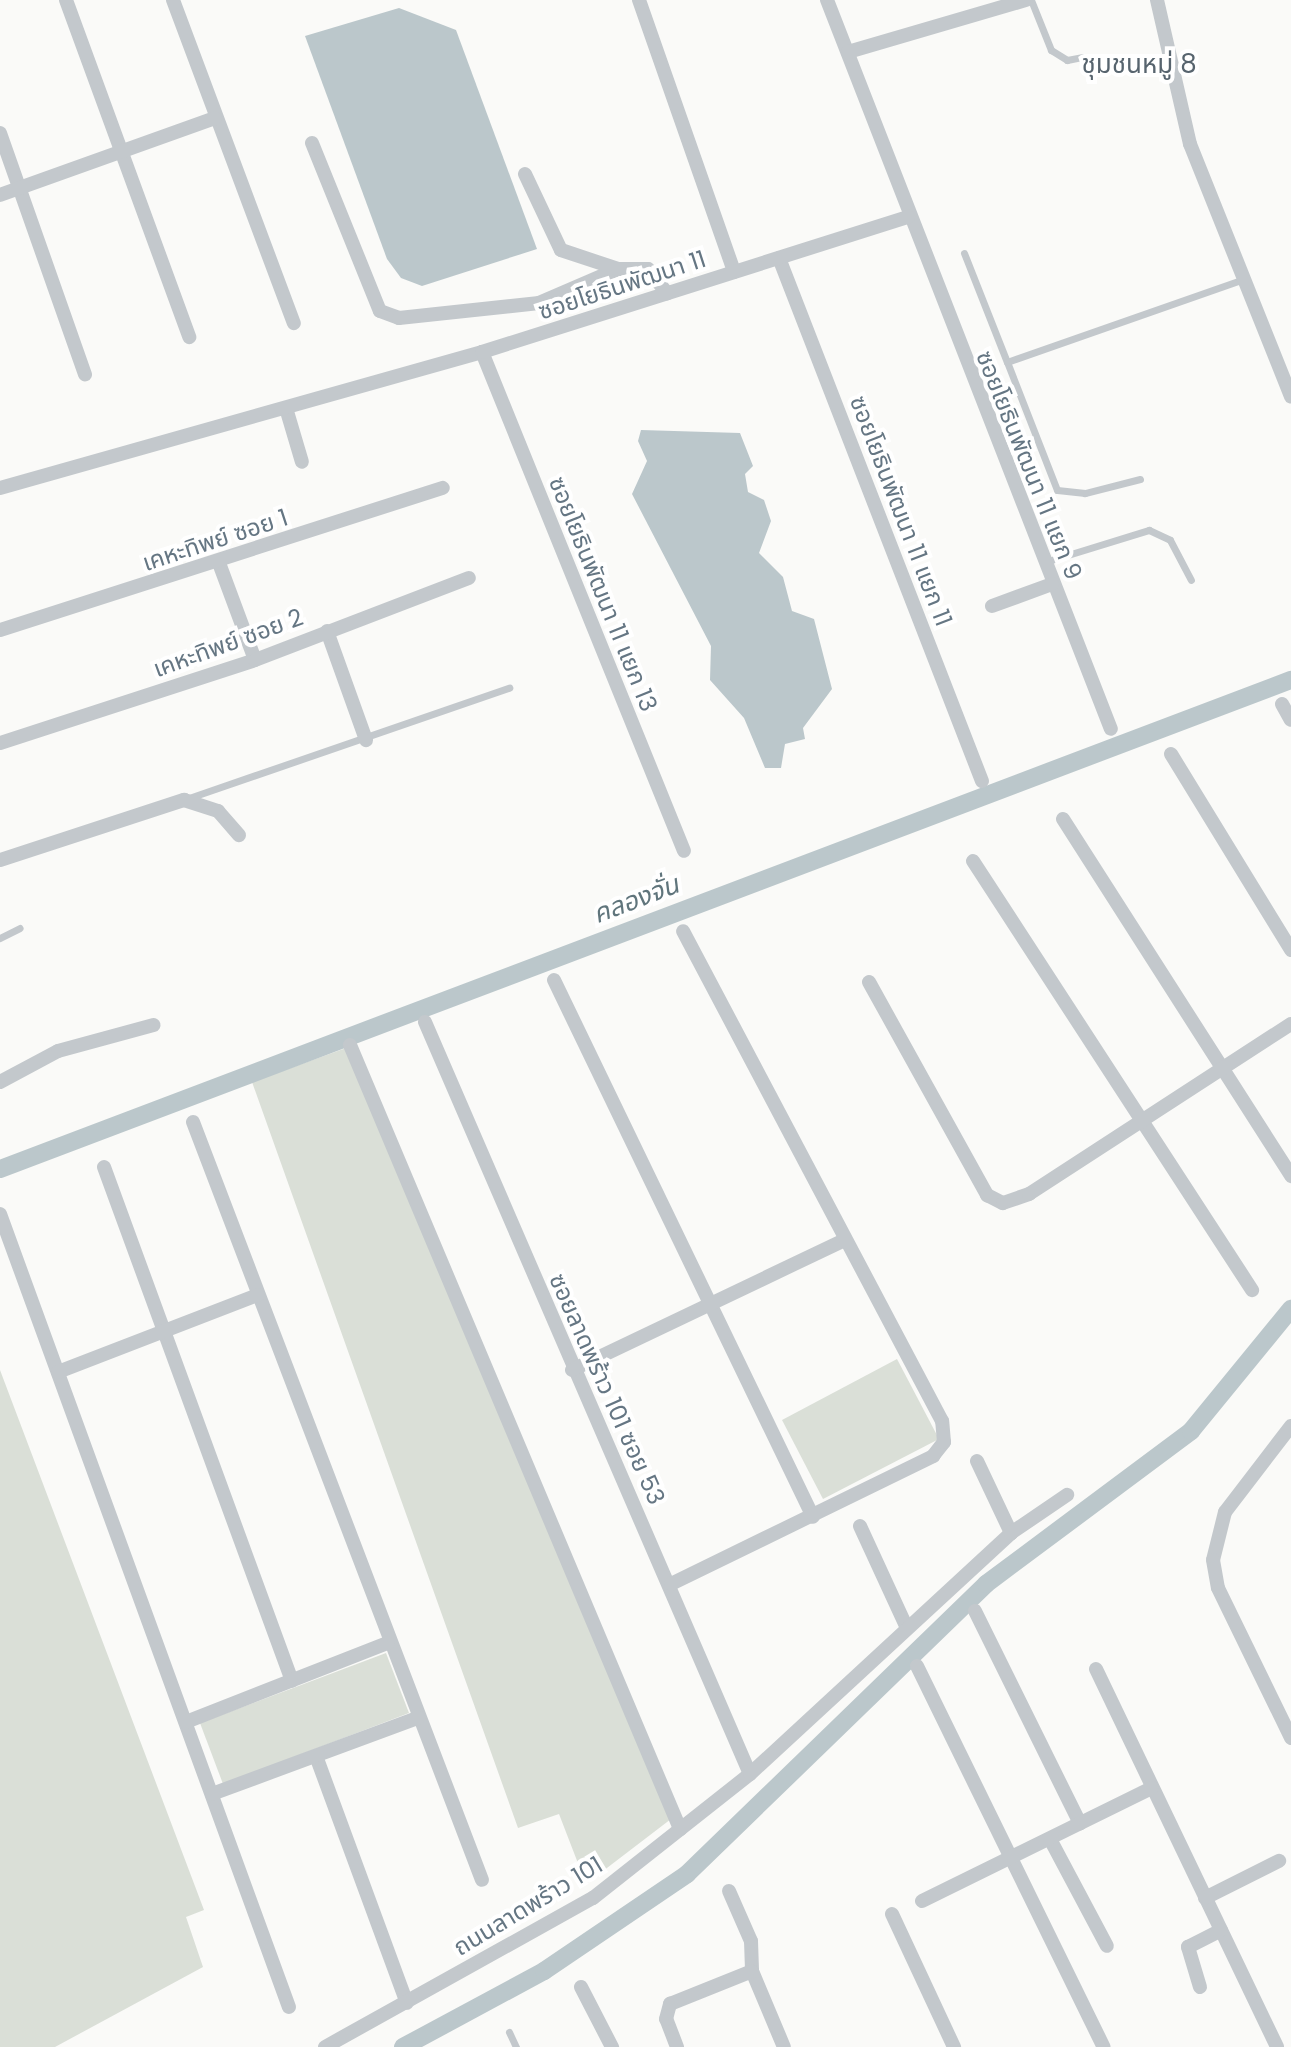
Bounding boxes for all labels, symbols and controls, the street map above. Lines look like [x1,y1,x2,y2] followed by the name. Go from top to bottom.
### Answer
[1081,49,1197,81] district label: ชุมชนหมู่ 8
[535,244,709,326] street label: ซอยโยธินพัฒนา 11
[970,346,1088,584] street label: ซอยโยธินพัฒนา 11 แยก 9
[844,392,958,630] street label: ซอยโยธินพัฒนา 11 แยก 11
[543,472,663,716] street label: ซอยโยธินพัฒนา 11 แยก 13
[139,503,291,577] street label: เคหะทิพย์ ซอย 1
[149,603,307,683] street label: เคหะทิพย์ ซอย 2
[589,869,683,931] water label: คลองจั่น
[543,1269,671,1509] street label: ซอยลาดพร้าว 101 ซอย 53
[448,1850,608,1962] street label: ถนนลาดพร้าว 101

